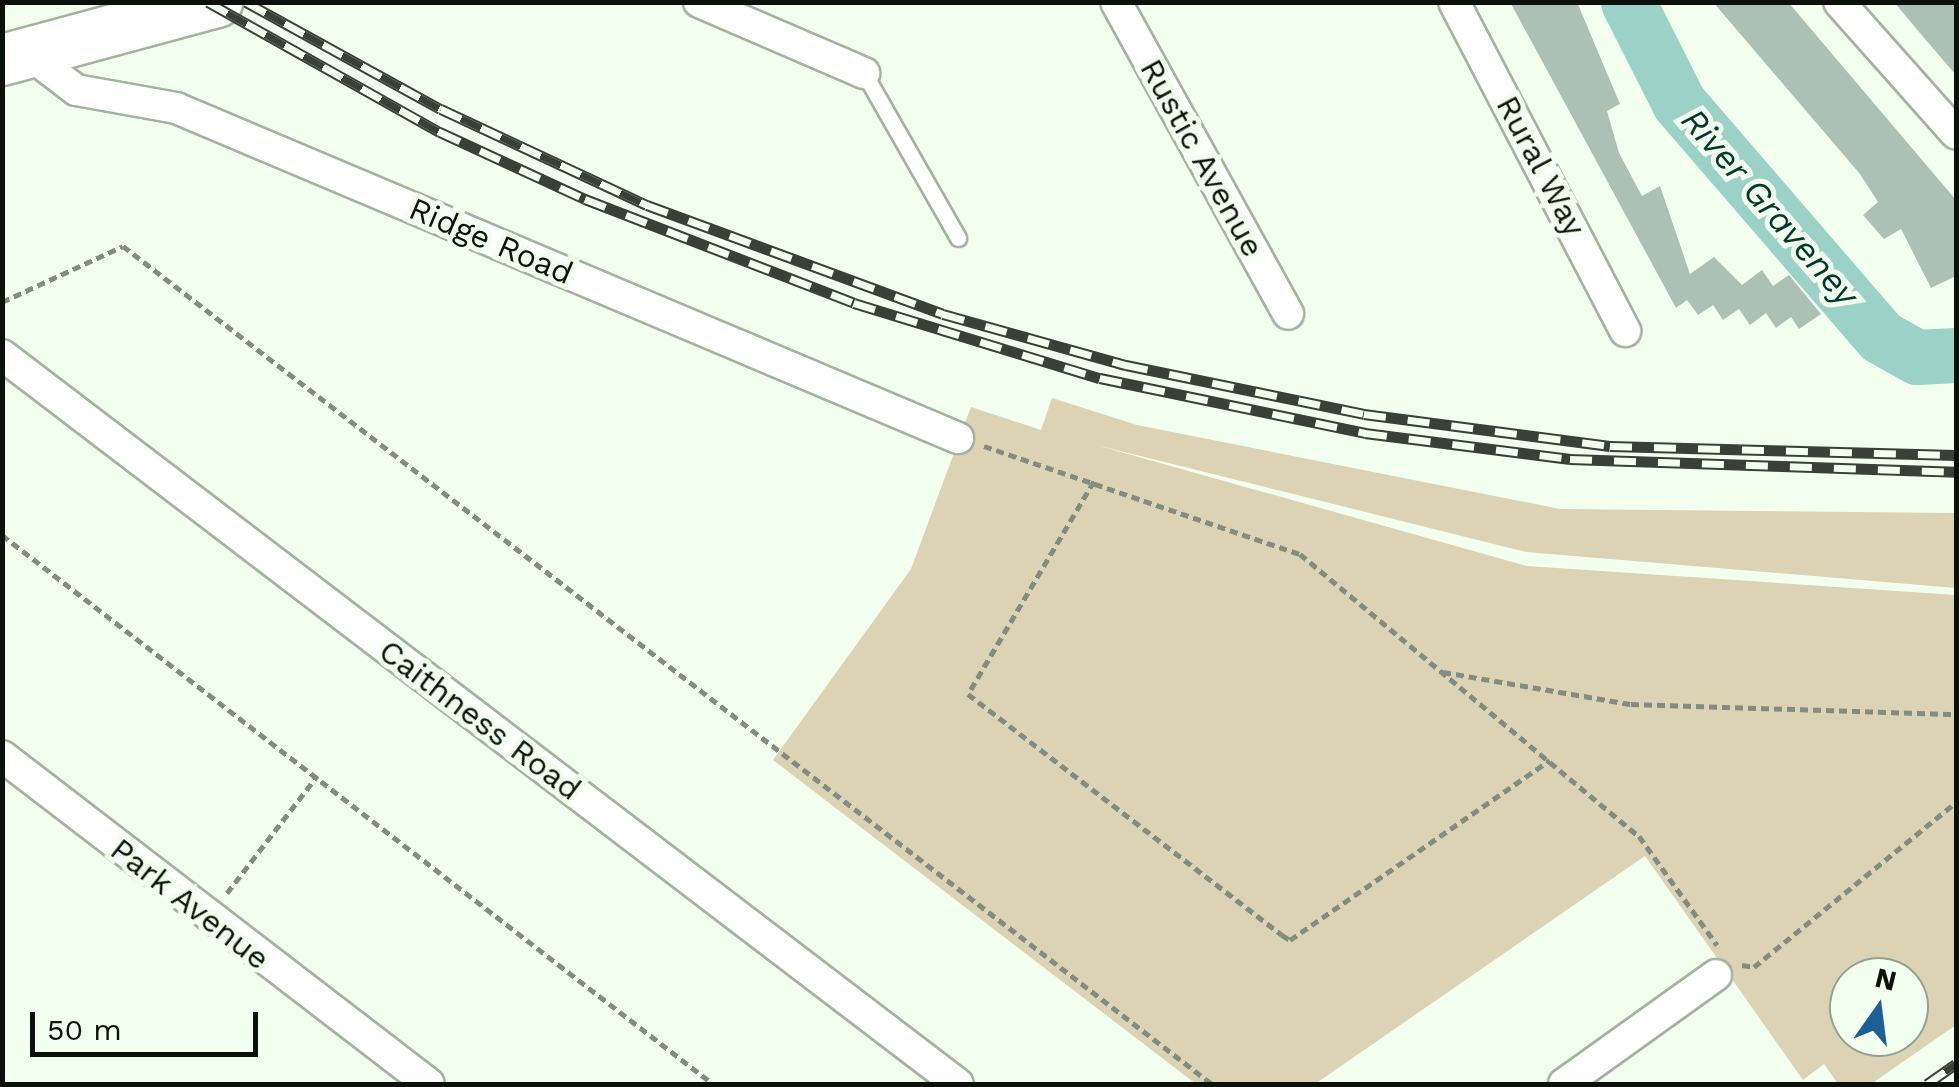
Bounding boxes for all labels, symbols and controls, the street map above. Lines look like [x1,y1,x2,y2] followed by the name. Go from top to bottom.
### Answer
[1132,52,1272,264] street label: Rustic Avenue
[1488,88,1594,244] street label: Rural Way
[1672,99,1868,315] water label: River Graveney
[403,189,579,293] street label: Ridge Road
[371,632,589,808] street label: Caithness Road
[102,829,278,979] street label: Park Avenue
[1829,957,1929,1057] north arrow
[1872,961,1900,998] text: N
[35,992,262,1054] scale bar
[47,1012,122,1047] text: 50 m

